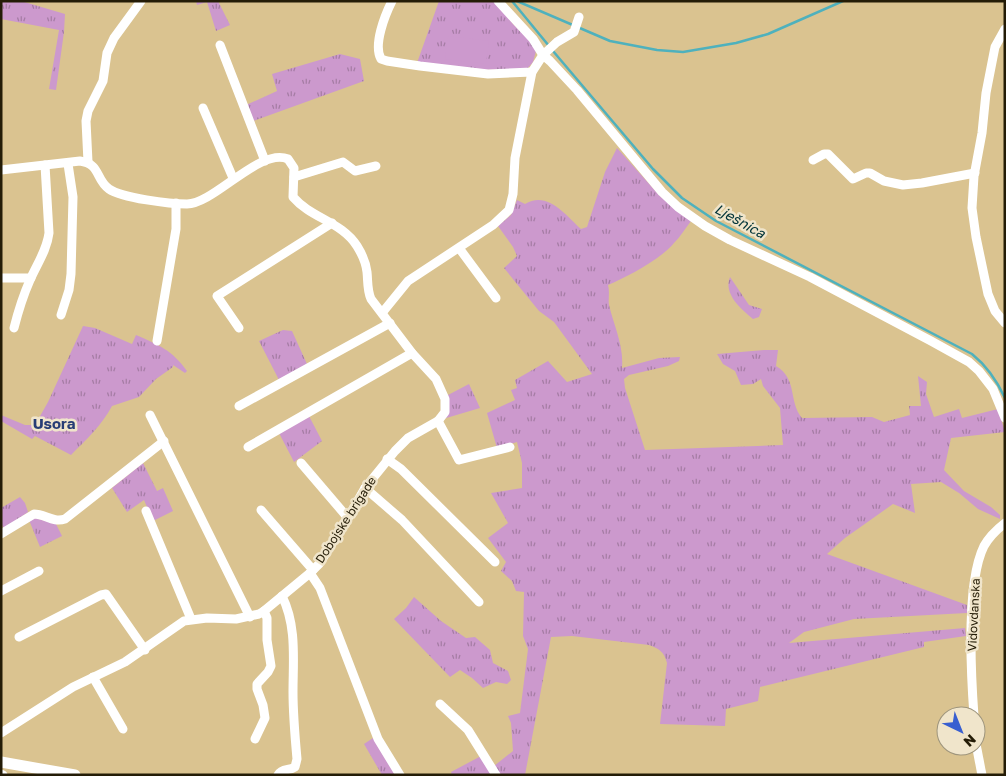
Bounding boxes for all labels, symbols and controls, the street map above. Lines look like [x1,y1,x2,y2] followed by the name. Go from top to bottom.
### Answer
[712,200,769,242] water label: Lješnica
[33,414,76,432] district label: Usora
[312,474,379,566] street label: Dobojske brigade
[964,578,983,652] street label: Vidovdanska
[936,706,986,756] north arrow
[961,731,980,751] text: N

